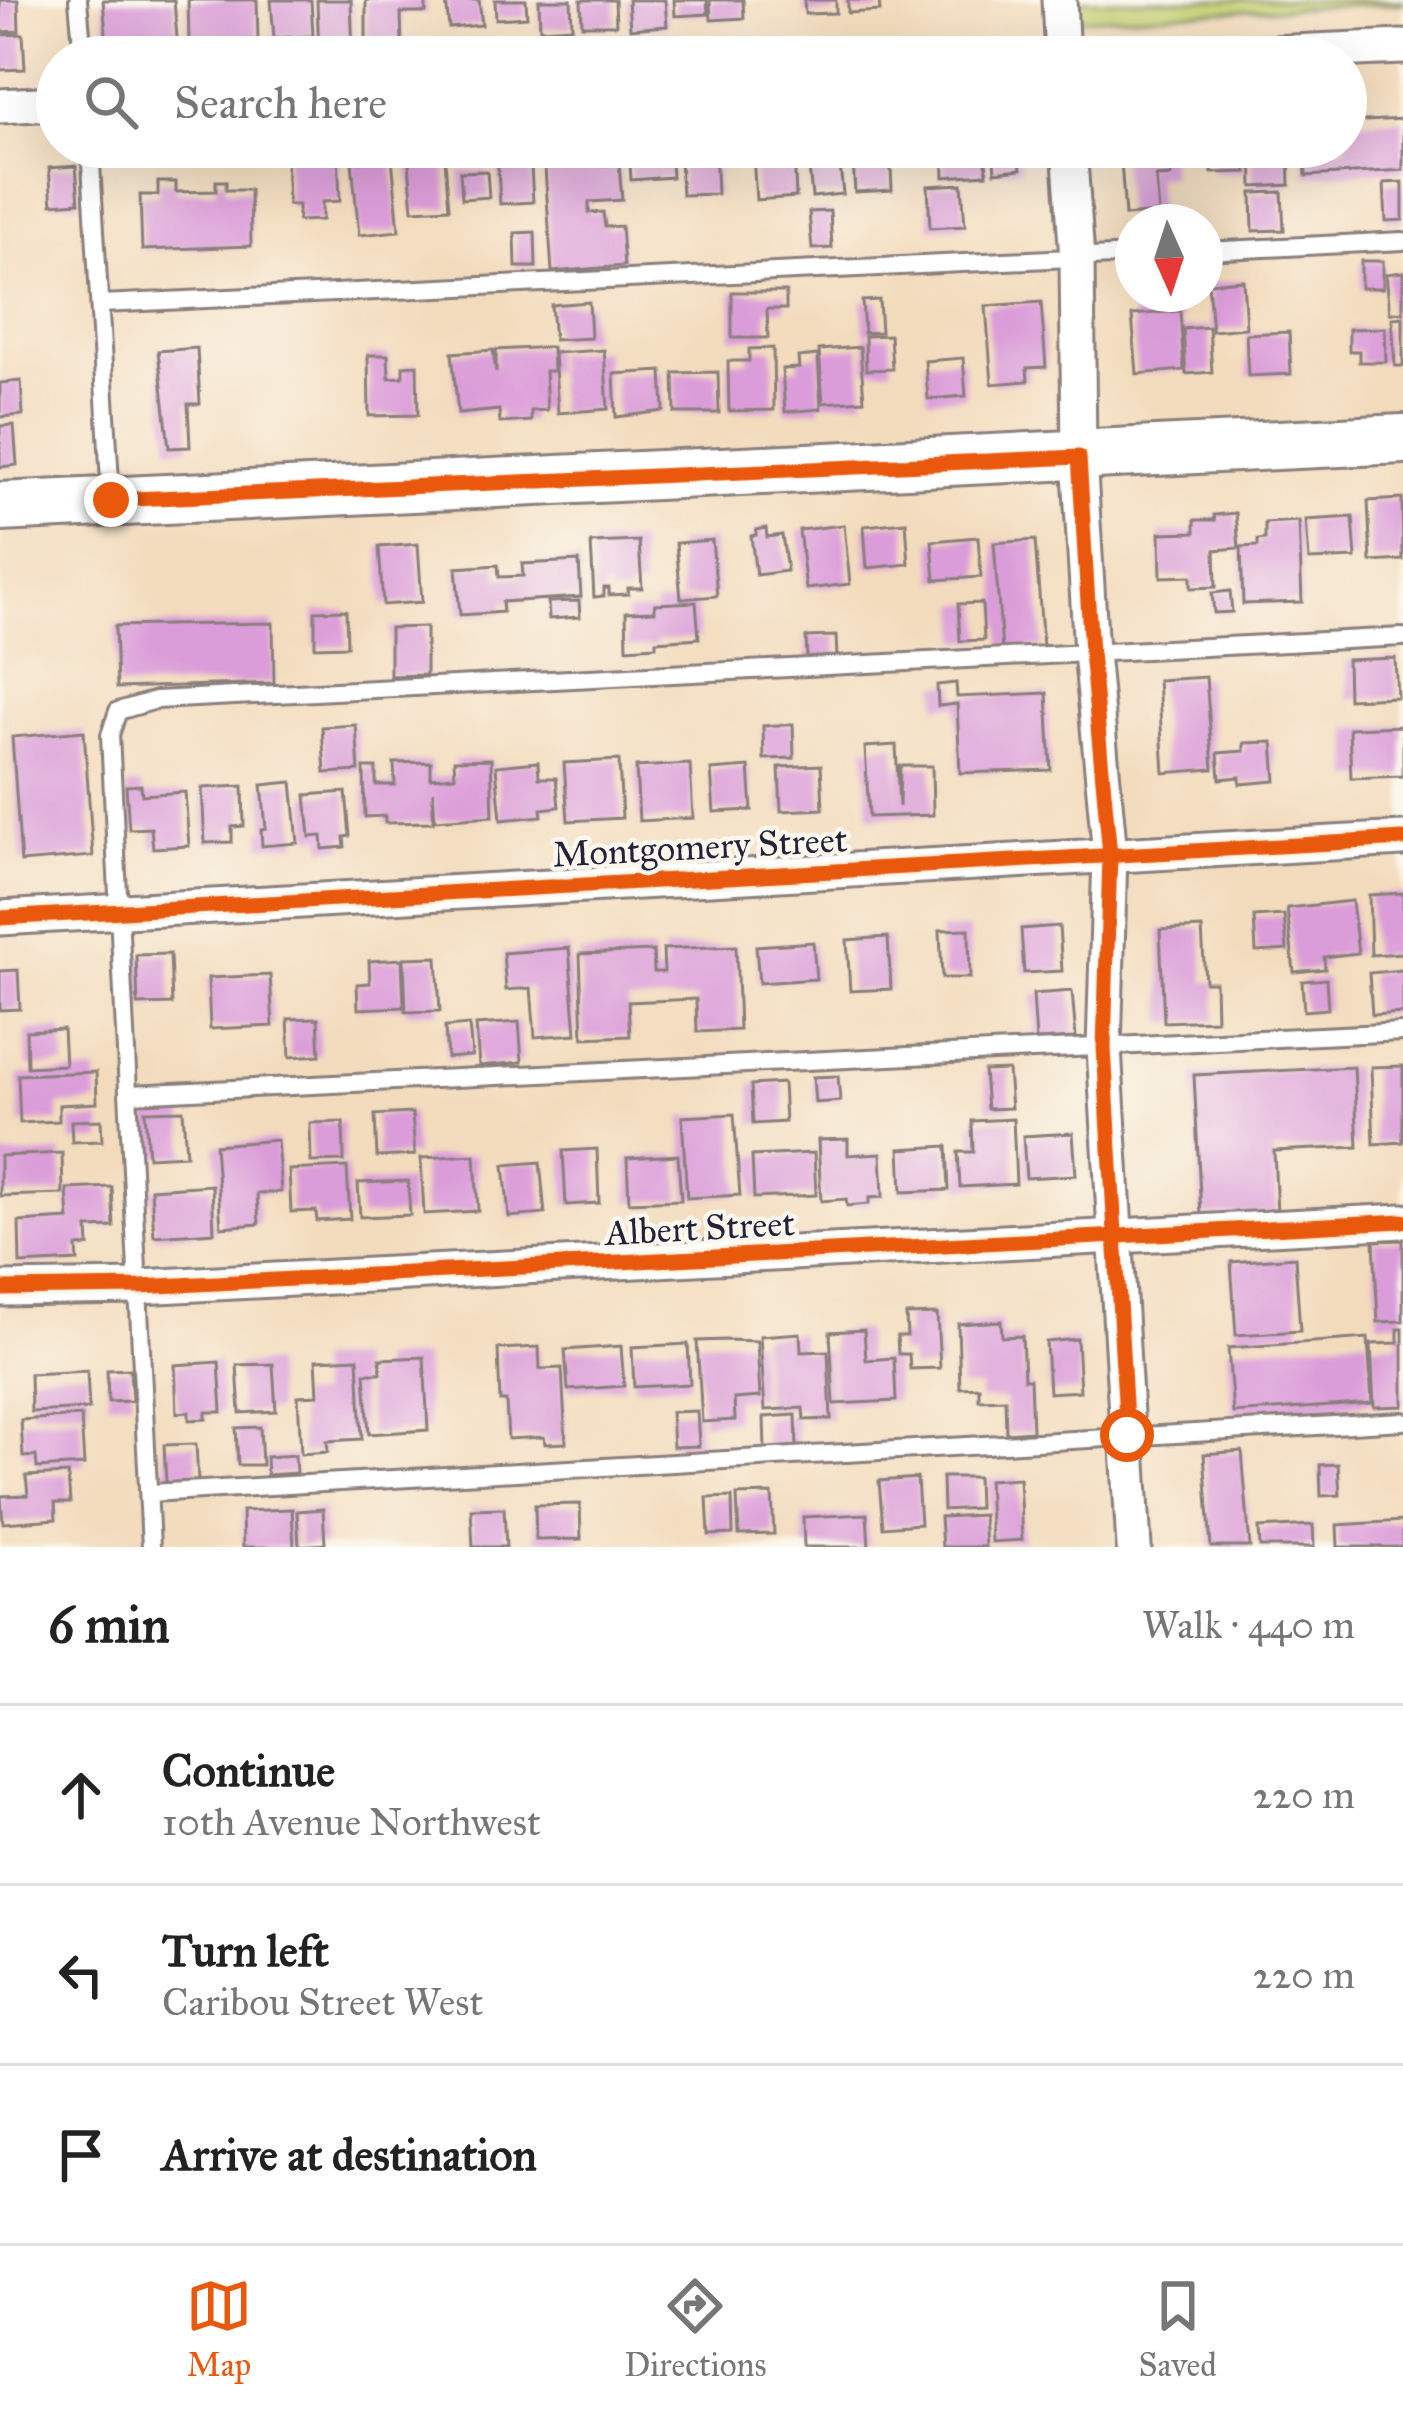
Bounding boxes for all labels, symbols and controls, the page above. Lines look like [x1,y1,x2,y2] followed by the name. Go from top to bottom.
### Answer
[36,36,1367,168] search box
[78,69,144,135] icon: search
[174,75,387,130] text: Search here
[1115,204,1223,312] north arrow
[84,473,138,527] route end
[552,817,849,877] street label: Montgomery Street
[602,1201,796,1255] street label: Albert Street
[1100,1408,1154,1462] route start
[48,1594,170,1656] text: 6 min
[1142,1601,1355,1649] text: Walk · 440 m
[162,1743,335,1798] text: Continue
[48,1762,114,1828] icon: ahead
[1253,1771,1355,1819] text: 220 m
[162,1798,541,1846] text: 10th Avenue Northwest
[162,1923,329,1978] text: Turn left
[48,1942,114,2008] icon: left
[1253,1951,1355,1999] text: 220 m
[162,1978,483,2026] text: Caribou Street West
[48,2122,114,2188] icon: arrive
[162,2127,537,2182] text: Arrive at destination
[186,2273,252,2385] tab: Map
[624,2273,766,2385] tab: Directions
[1139,2273,1217,2385] tab: Saved

